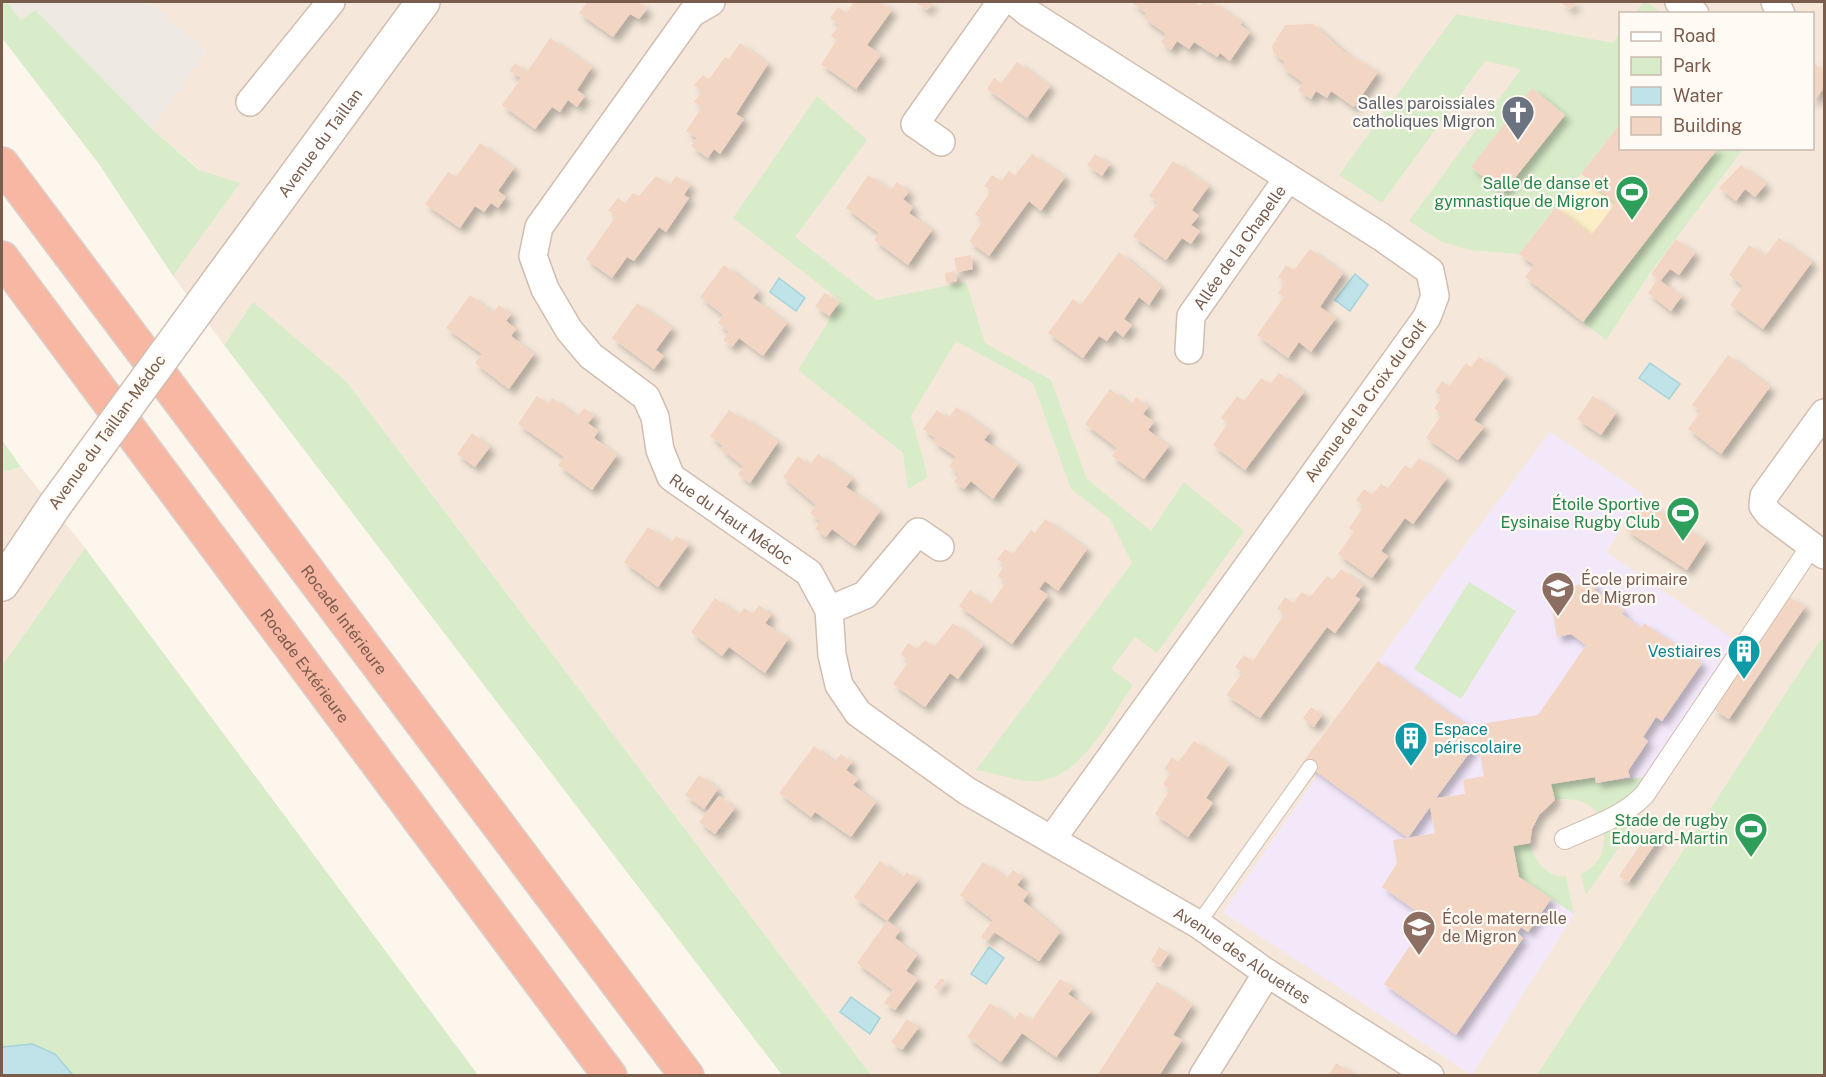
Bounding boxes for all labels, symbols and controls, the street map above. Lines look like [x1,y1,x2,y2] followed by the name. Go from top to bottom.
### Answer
[1619,12,1814,150] legend
[1673,25,1716,46] text: Road
[1673,55,1711,76] text: Park
[274,85,366,201] street label: Avenue du Taillan
[1673,85,1723,106] text: Water
[1352,94,1495,131] place label: Salles paroissiales catholiques Migron
[1500,94,1536,141] church icon: Salles paroissiales catholiques Migron
[1673,115,1742,136] text: Building
[1434,174,1609,211] place label: Salle de danse et gymnastique de Migron
[1614,174,1650,221] sports icon: Salle de danse et gymnastique de Migron
[1189,181,1290,313] street label: Allée de la Chapelle
[1301,316,1431,486] street label: Avenue de la Croix du Golf
[44,351,170,513] street label: Avenue du Taillan-Médoc
[666,469,797,569] street label: Rue du Haut Médoc
[1501,494,1660,532] place label: Étoile Sportive Eysinaise Rugby Club
[1665,495,1701,542] sports icon: Étoile Sportive Eysinaise Rugby Club
[297,561,392,678] street label: Rocade Intérieure
[1581,569,1688,607] place label: École primaire de Migron
[1540,570,1576,617] school or university icon: École primaire de Migron
[257,605,354,726] street label: Rocade Extérieure
[1726,633,1762,680] building icon: Vestiaires
[1648,642,1721,661] place label: Vestiaires
[1393,720,1429,767] building icon: Espace périscolaire
[1434,720,1521,757] place label: Espace périscolaire
[1611,811,1728,848] place label: Stade de rugby Edouard-Martin
[1733,811,1769,858] sports icon: Stade de rugby Edouard-Martin
[1171,903,1314,1008] street label: Avenue des Alouettes
[1442,908,1567,946] place label: École maternelle de Migron
[1401,909,1437,956] school or university icon: École maternelle de Migron

